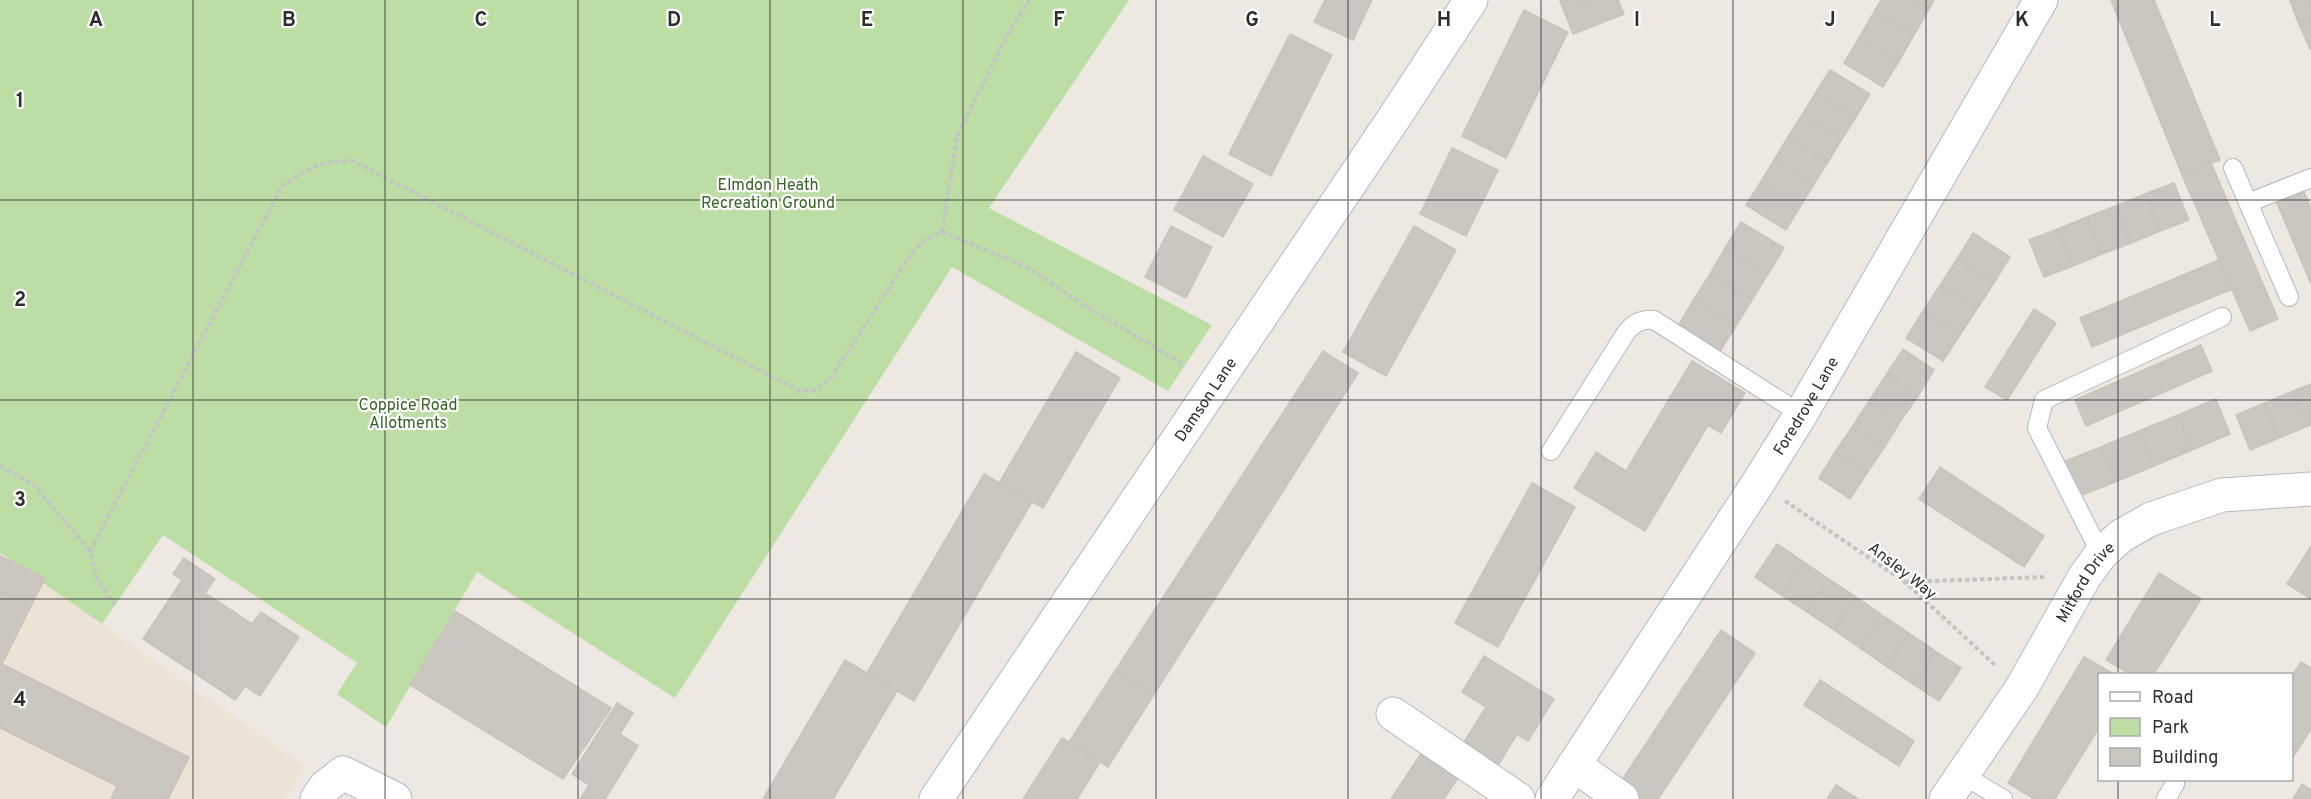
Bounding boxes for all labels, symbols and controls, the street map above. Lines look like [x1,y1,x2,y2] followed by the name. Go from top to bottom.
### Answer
[89,8,103,34] text: A
[282,8,296,34] text: B
[475,8,487,34] text: C
[667,8,681,34] text: D
[861,8,873,34] text: E
[1053,8,1065,34] text: F
[1245,8,1259,34] text: G
[1437,8,1451,34] text: H
[1634,8,1640,34] text: I
[1824,8,1836,34] text: J
[2015,8,2029,34] text: K
[2209,8,2221,34] text: L
[16,89,24,115] text: 1
[701,176,835,214] park label: Elmdon Heath Recreation Ground
[14,288,26,314] text: 2
[1171,354,1242,446] street label: Damson Lane
[1770,354,1844,459] street label: Foredrove Lane
[359,396,457,434] park label: Coppice Road Allotments
[14,488,26,514] text: 3
[2053,538,2120,627] street label: Mitford Drive
[1863,539,1940,605] street label: Ansley Way
[2098,673,2293,781] legend
[2152,687,2194,710] text: Road
[14,688,26,714] text: 4
[2152,717,2189,740] text: Park
[2152,747,2218,770] text: Building

